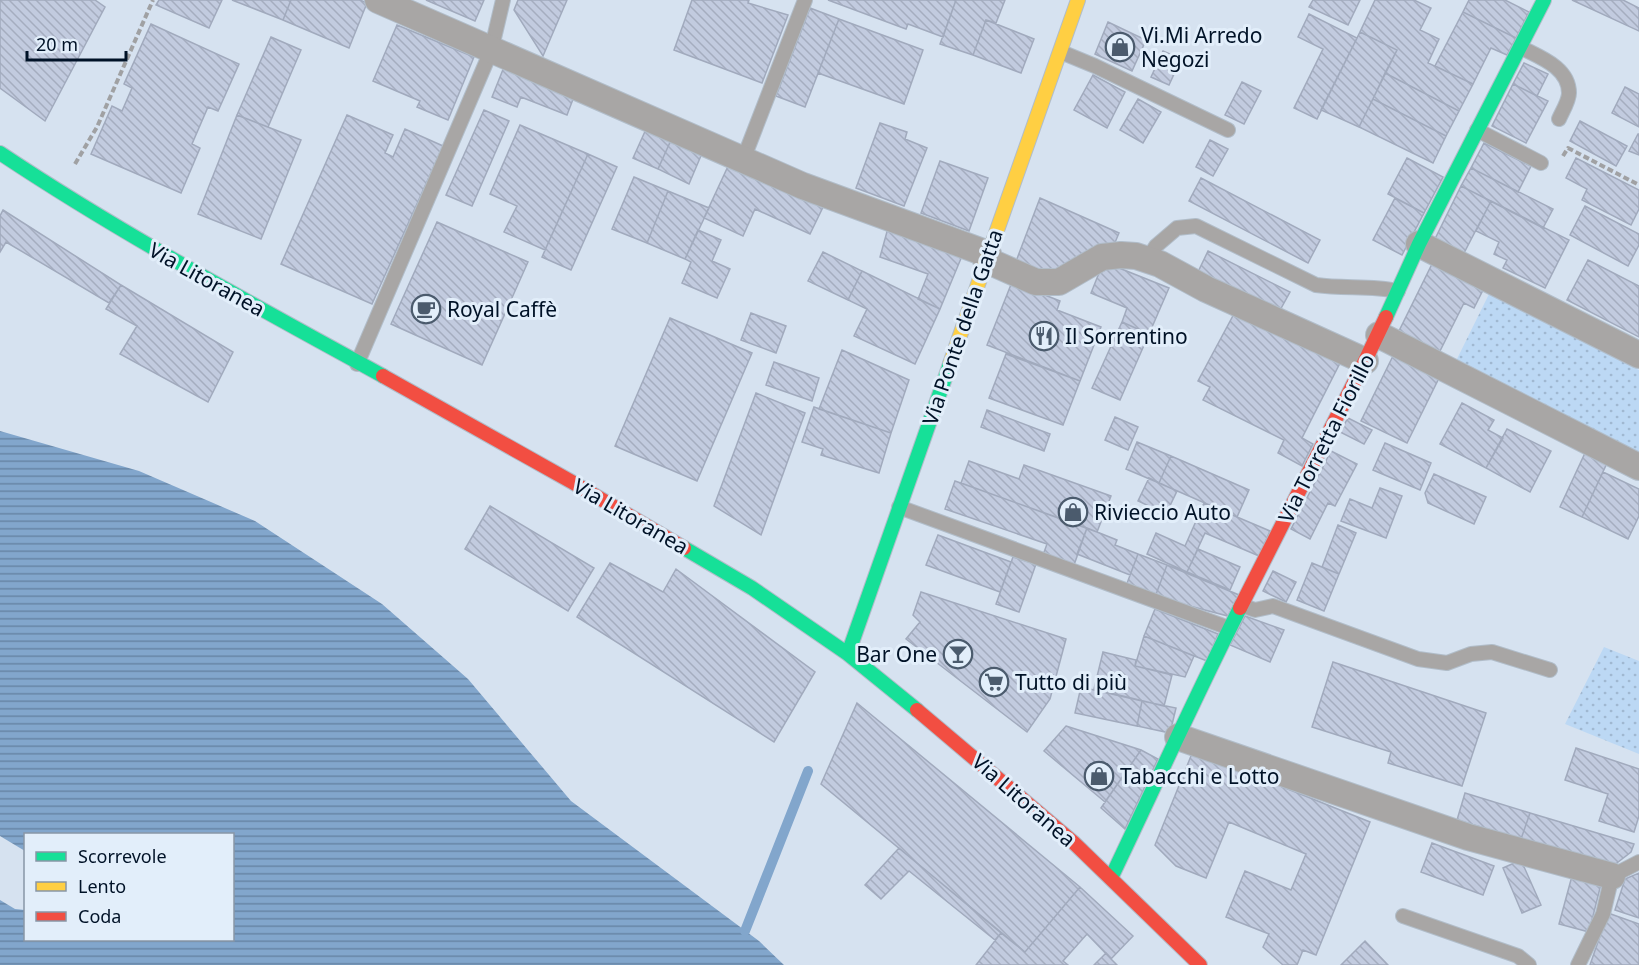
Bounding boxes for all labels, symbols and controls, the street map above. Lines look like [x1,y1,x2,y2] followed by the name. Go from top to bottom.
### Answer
[1141,21,1262,73] place label: Vi.Mi Arredo Negozi
[27,24,126,62] scale bar
[1104,31,1136,63] shop icon: Vi.Mi Arredo Negozi
[36,32,78,56] text: 20 m
[915,225,1009,429] street label: Via Ponte della Gatta
[144,236,270,322] street label: Via Litoranea
[410,293,442,325] cafe icon: Royal Caffè
[447,295,557,323] place label: Royal Caffè
[1028,320,1060,352] restaurant icon: Il Sorrentino
[1065,322,1188,350] place label: Il Sorrentino
[1271,349,1381,527] street label: Via Torretta Fiorillo
[568,472,694,560] street label: Via Litoranea
[1057,496,1089,528] shop icon: Rivieccio Auto
[1094,498,1231,526] place label: Rivieccio Auto
[942,638,974,670] bar icon: Bar One
[856,640,937,668] place label: Bar One
[978,666,1010,698] supermarket icon: Tutto di più
[1015,668,1127,696] place label: Tutto di più
[966,747,1082,853] street label: Via Litoranea
[1083,760,1115,792] shop icon: Tabacchi e Lotto
[1120,762,1279,790] place label: Tabacchi e Lotto
[24,833,234,941] legend
[78,844,167,868] text: Scorrevole
[78,874,126,898] text: Lento
[78,904,121,928] text: Coda

